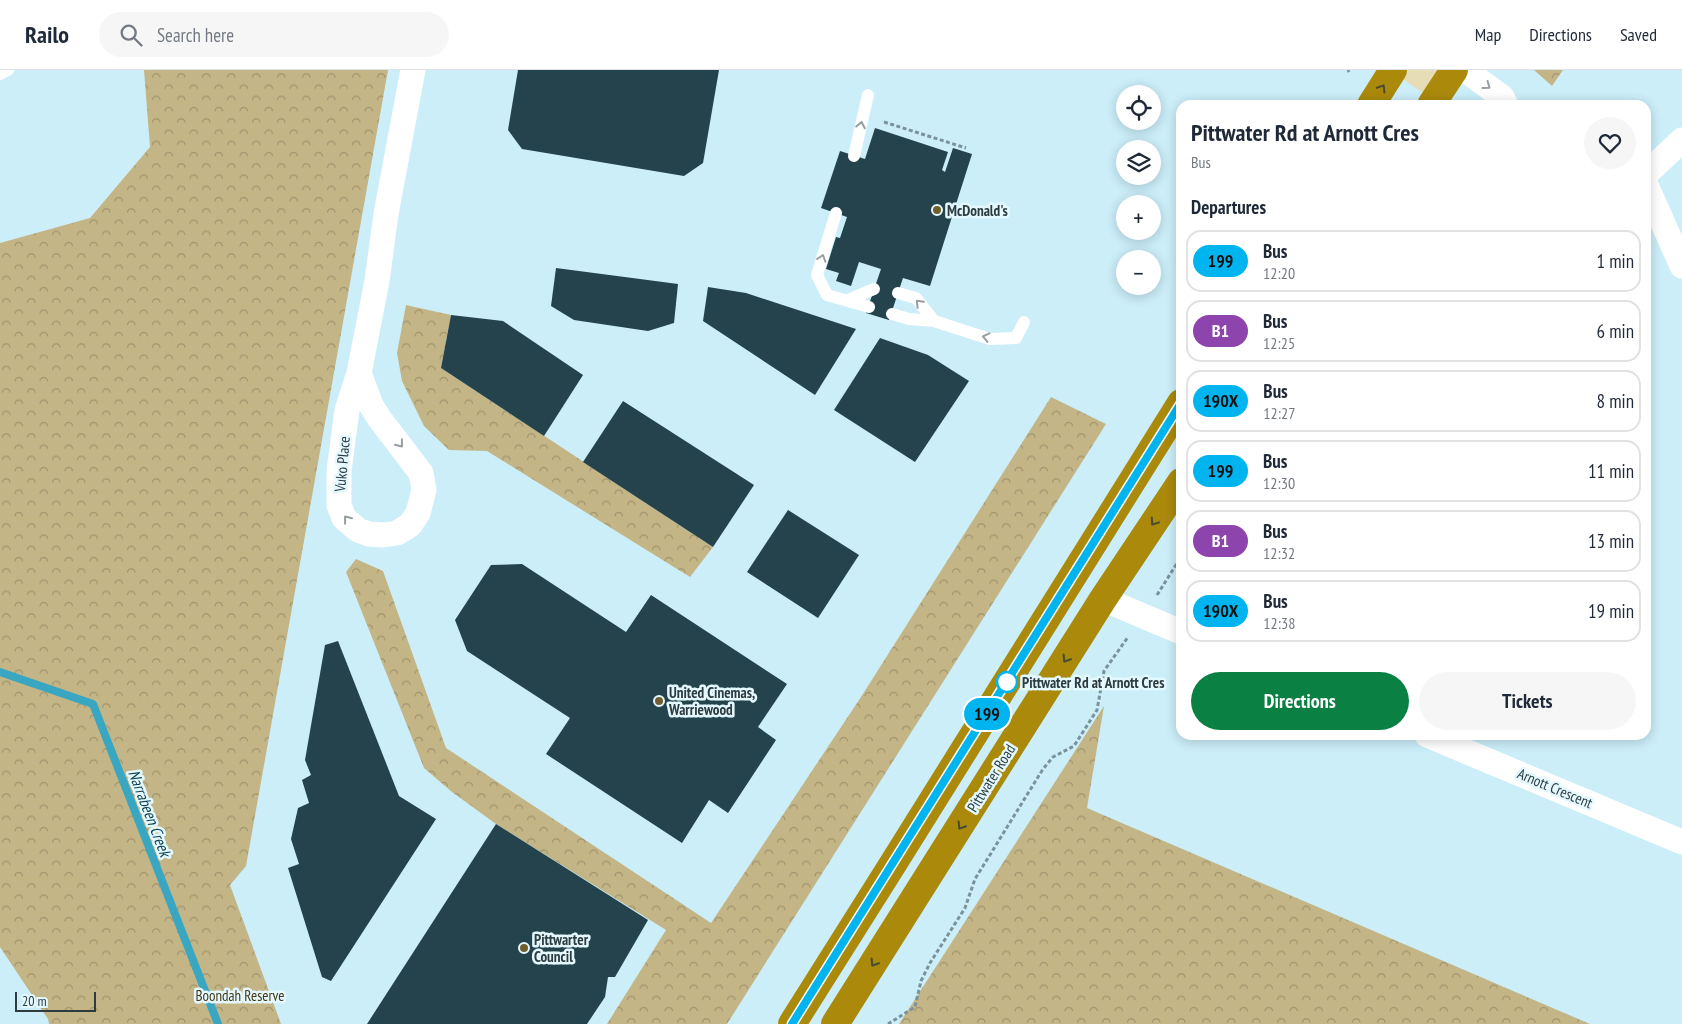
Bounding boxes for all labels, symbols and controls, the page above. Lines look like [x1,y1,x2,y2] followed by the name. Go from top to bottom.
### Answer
[99,12,449,57] search box
[25,19,69,50] text: Railo
[117,21,145,49] icon: search
[157,23,234,47] text: Search here
[1475,23,1501,46] text: Map
[1529,23,1592,46] text: Directions
[1620,23,1657,46] text: Saved
[1481,80,1491,89] one-way arrow
[1376,84,1385,93] one-way arrow
[1116,85,1161,295] map controls
[1116,85,1161,130] button: locate
[1191,117,1419,148] text: Pittwater Rd at Arnott Cres
[1584,117,1636,169] button: heart
[855,121,865,130] one-way arrow
[1116,140,1161,185] button: layers
[1191,152,1211,172] text: Bus
[1116,195,1161,240] button: +
[1191,195,1266,219] text: Departures
[947,201,1008,220] place label: McDonald's
[931,204,943,216] marker: McDonald's
[1263,239,1287,263] text: Bus
[1208,249,1233,272] text: 199
[1597,249,1634,273] text: 1 min
[1116,250,1161,295] button: −
[816,254,826,262] one-way arrow
[1263,263,1295,283] text: 12:20
[916,300,925,309] one-way arrow
[1263,309,1287,333] text: Bus
[1212,319,1229,342] text: B1
[1597,319,1634,343] text: 6 min
[981,332,990,343] one-way arrow
[1263,333,1295,353] text: 12:25
[1263,379,1288,403] text: Bus
[1203,389,1238,412] text: 190X
[1597,389,1634,413] text: 8 min
[1263,403,1295,423] text: 12:27
[330,435,354,494] street label: Vuko Place
[394,438,402,447] one-way arrow
[1263,449,1287,473] text: Bus
[1208,459,1233,482] text: 199
[1588,459,1634,483] text: 11 min
[1263,473,1295,493] text: 12:30
[345,516,353,525] one-way arrow
[1151,517,1160,526] one-way arrow
[1263,519,1287,543] text: Bus
[1212,529,1229,552] text: B1
[1588,529,1634,553] text: 13 min
[1263,543,1295,563] text: 12:32
[1263,589,1288,613] text: Bus
[1203,599,1238,622] text: 190X
[1588,599,1634,623] text: 19 min
[1263,613,1295,633] text: 12:38
[1063,653,1072,662] one-way arrow
[996,671,1018,693] marker: Pittwater Rd at Arnott Cres
[1191,672,1409,730] button: Directions
[1419,672,1636,730] button: Tickets
[1022,673,1164,692] place label: Pittwater Rd at Arnott Cres
[668,683,755,719] place label: United Cinemas, Warriewood
[653,695,665,707] marker: United Cinemas, Warriewood
[958,698,1016,730] line badge: 199
[974,702,1000,725] text: 199
[963,741,1019,815] street label: Pittwater Road
[1515,764,1595,812] street label: Arnott Crescent
[124,767,176,861] water label: Narrabeen Creek
[958,820,967,830] one-way arrow
[534,930,589,966] place label: Pittwarter Council
[518,942,530,954] marker: Pittwarter Council
[871,958,880,967] one-way arrow
[195,986,285,1005] park label: Boondah Reserve
[15,989,96,1012] scale bar
[22,992,47,1010] text: 20 m

